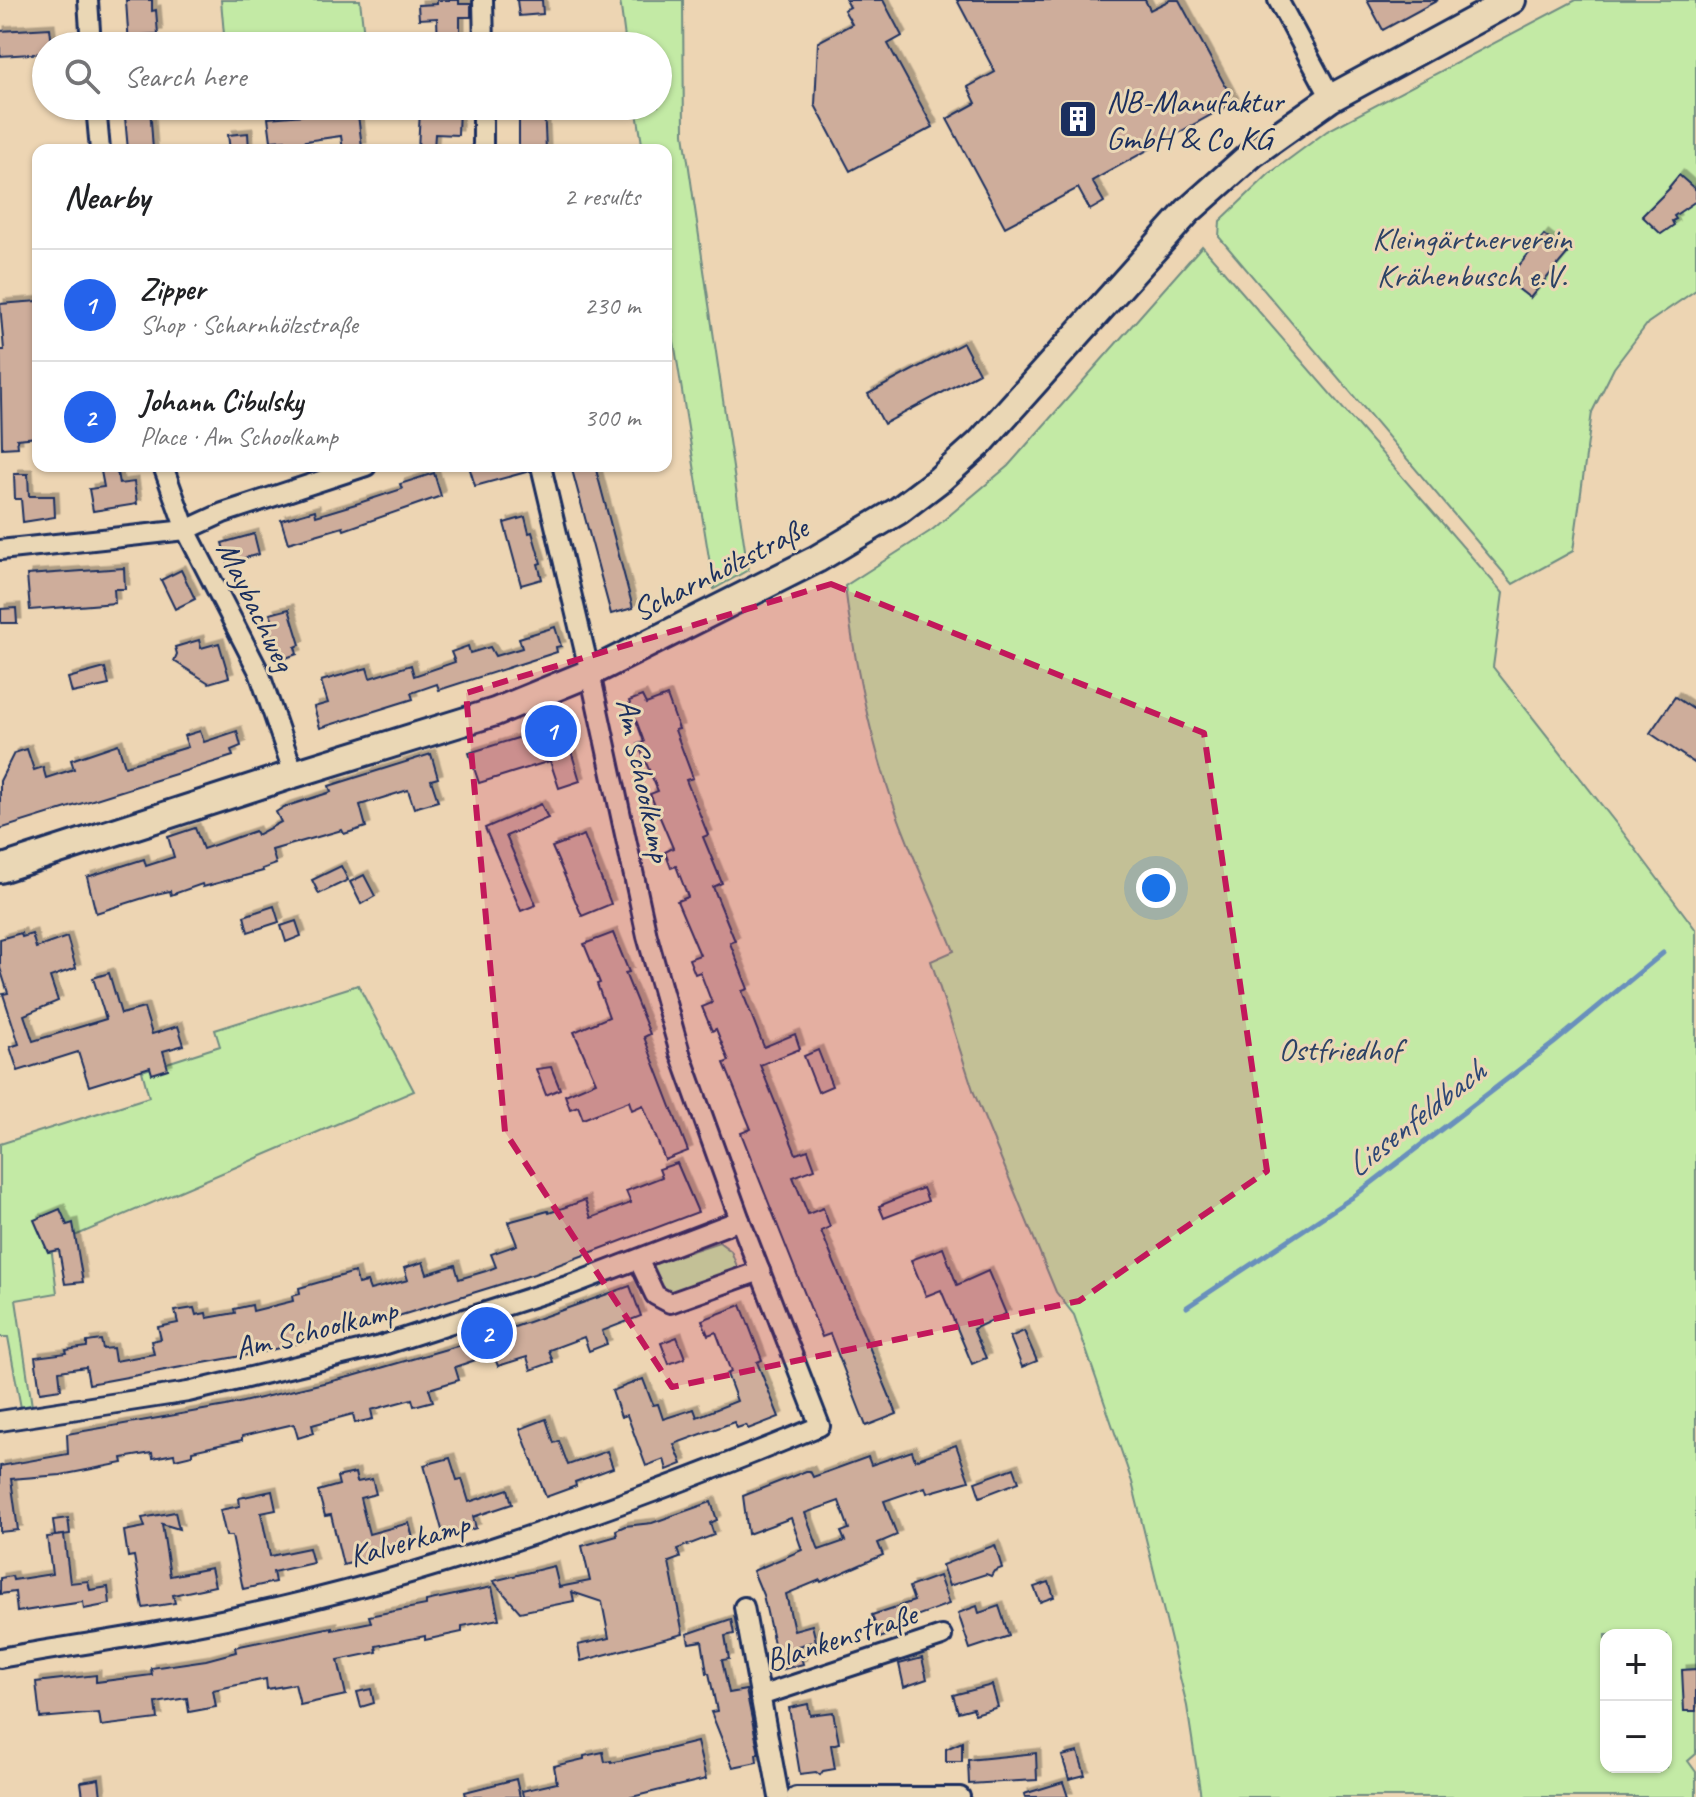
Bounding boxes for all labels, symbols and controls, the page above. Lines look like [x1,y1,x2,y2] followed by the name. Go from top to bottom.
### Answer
[32,32,672,120] search box
[60,54,104,98] icon: search
[124,57,246,95] text: Search here
[1106,81,1286,159] place label: NB-Manufaktur GmbH & Co KG
[1057,98,1099,140] building icon: NB-Manufaktur GmbH & Co KG
[64,175,150,218] text: Nearby
[564,180,640,213] text: 2 results
[1372,218,1573,296] park label: Kleingärtnerverein Krähenbusch e.V.
[140,270,205,308] text: Zipper
[84,289,96,322] text: 1
[584,289,640,322] text: 230 m
[140,308,358,341] text: Shop · Scharnhölzstraße
[140,382,303,420] text: Johann Cibulsky
[84,401,96,434] text: 2
[584,401,640,434] text: 300 m
[140,420,338,453] text: Place · Am Schoolkamp
[625,506,817,631] street label: Scharnhölzstraße
[207,534,306,679] street label: Maybachweg
[607,695,682,867] street label: Am Schoolkamp
[525,701,577,761] pin: 1
[1136,868,1176,908] your location
[1279,1029,1408,1070] park label: Ostfriedhof
[1336,1048,1496,1186] water label: Liesenfeldbach
[231,1289,403,1369] street label: Am Schoolkamp
[461,1303,513,1363] pin: 2
[344,1503,476,1577] street label: Kalverkamp
[760,1593,924,1681] street label: Blankenstraße
[1600,1629,1672,1773] map controls
[1600,1629,1672,1701] button: +
[1600,1701,1672,1773] button: −

